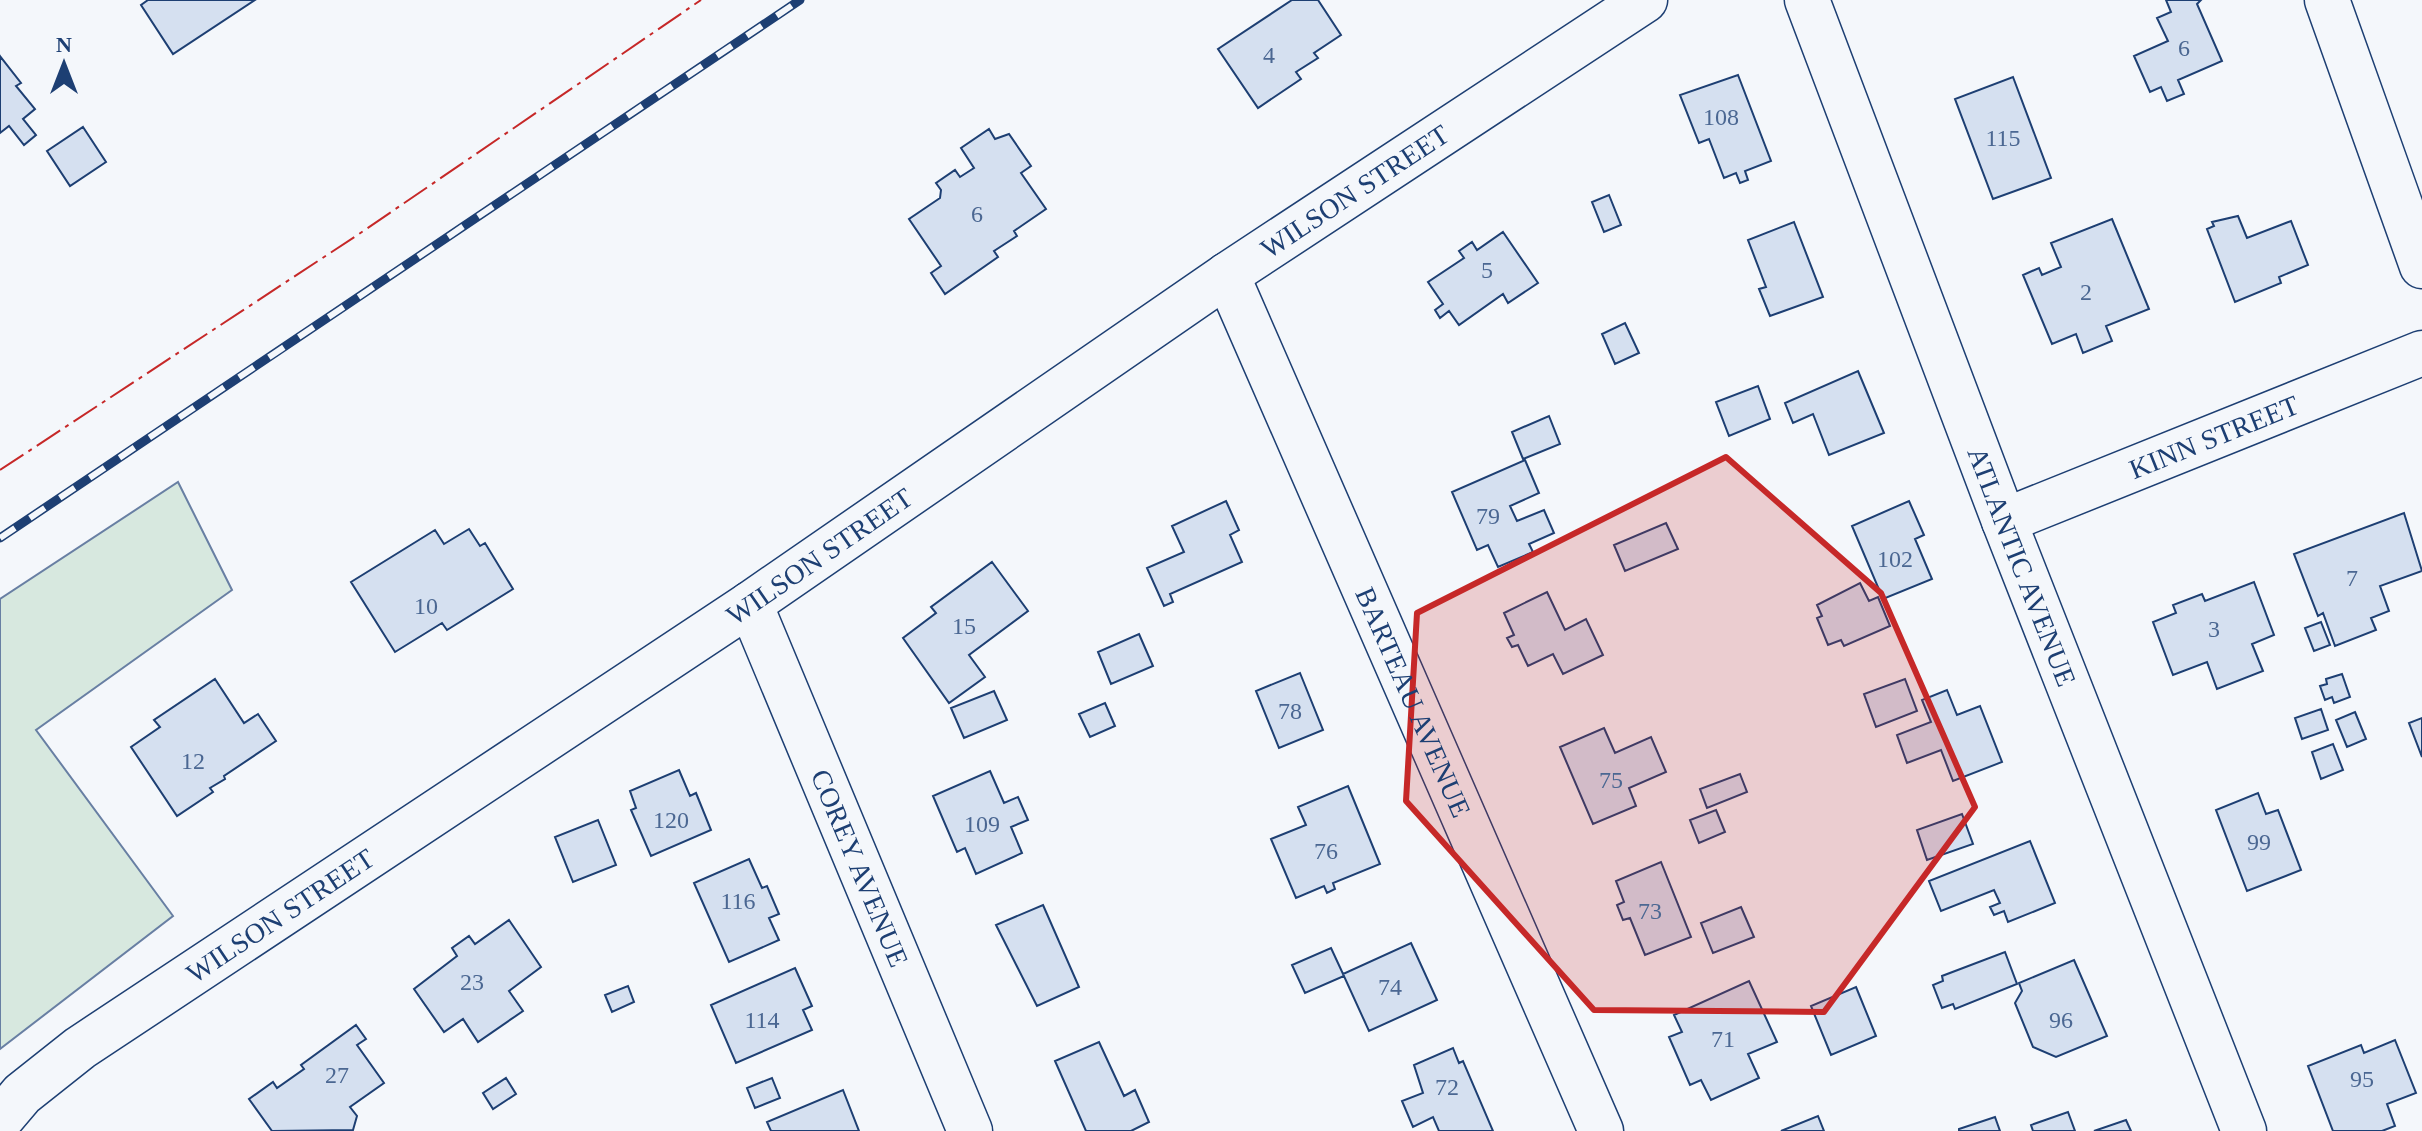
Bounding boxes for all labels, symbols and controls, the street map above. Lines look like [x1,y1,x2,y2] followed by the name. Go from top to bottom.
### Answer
[24,24,104,104] north arrow
[56,32,72,57] text: N
[2178,35,2190,61] house number: 6
[1263,42,1275,68] house number: 4
[1703,104,1739,130] house number: 108
[1255,118,1454,264] street label: WILSON STREET
[1985,125,2021,151] house number: 115
[971,201,983,227] house number: 6
[1481,257,1493,283] house number: 5
[2080,279,2092,305] house number: 2
[2125,389,2303,485] street label: KINN STREET
[1962,443,2083,690] street label: ATLANTIC AVENUE
[720,481,918,631] street label: WILSON STREET
[1476,503,1500,529] house number: 79
[1877,546,1913,572] house number: 102
[2346,565,2358,591] house number: 7
[1350,582,1477,822] street label: BARTEAU AVENUE
[414,593,438,619] house number: 10
[952,613,976,639] house number: 15
[2208,616,2220,642] house number: 3
[1278,698,1302,724] house number: 78
[181,748,205,774] house number: 12
[805,765,915,971] street label: COREY AVENUE
[1599,767,1623,793] house number: 75
[653,807,689,833] house number: 120
[964,811,1000,837] house number: 109
[2247,829,2271,855] house number: 99
[1314,838,1338,864] house number: 76
[180,842,380,989] street label: WILSON STREET
[720,888,756,914] house number: 116
[1638,898,1662,924] house number: 73
[460,969,484,995] house number: 23
[1378,974,1402,1000] house number: 74
[744,1007,780,1033] house number: 114
[2049,1007,2073,1033] house number: 96
[1711,1026,1735,1052] house number: 71
[325,1062,349,1088] house number: 27
[2350,1066,2374,1092] house number: 95
[1435,1074,1459,1100] house number: 72

